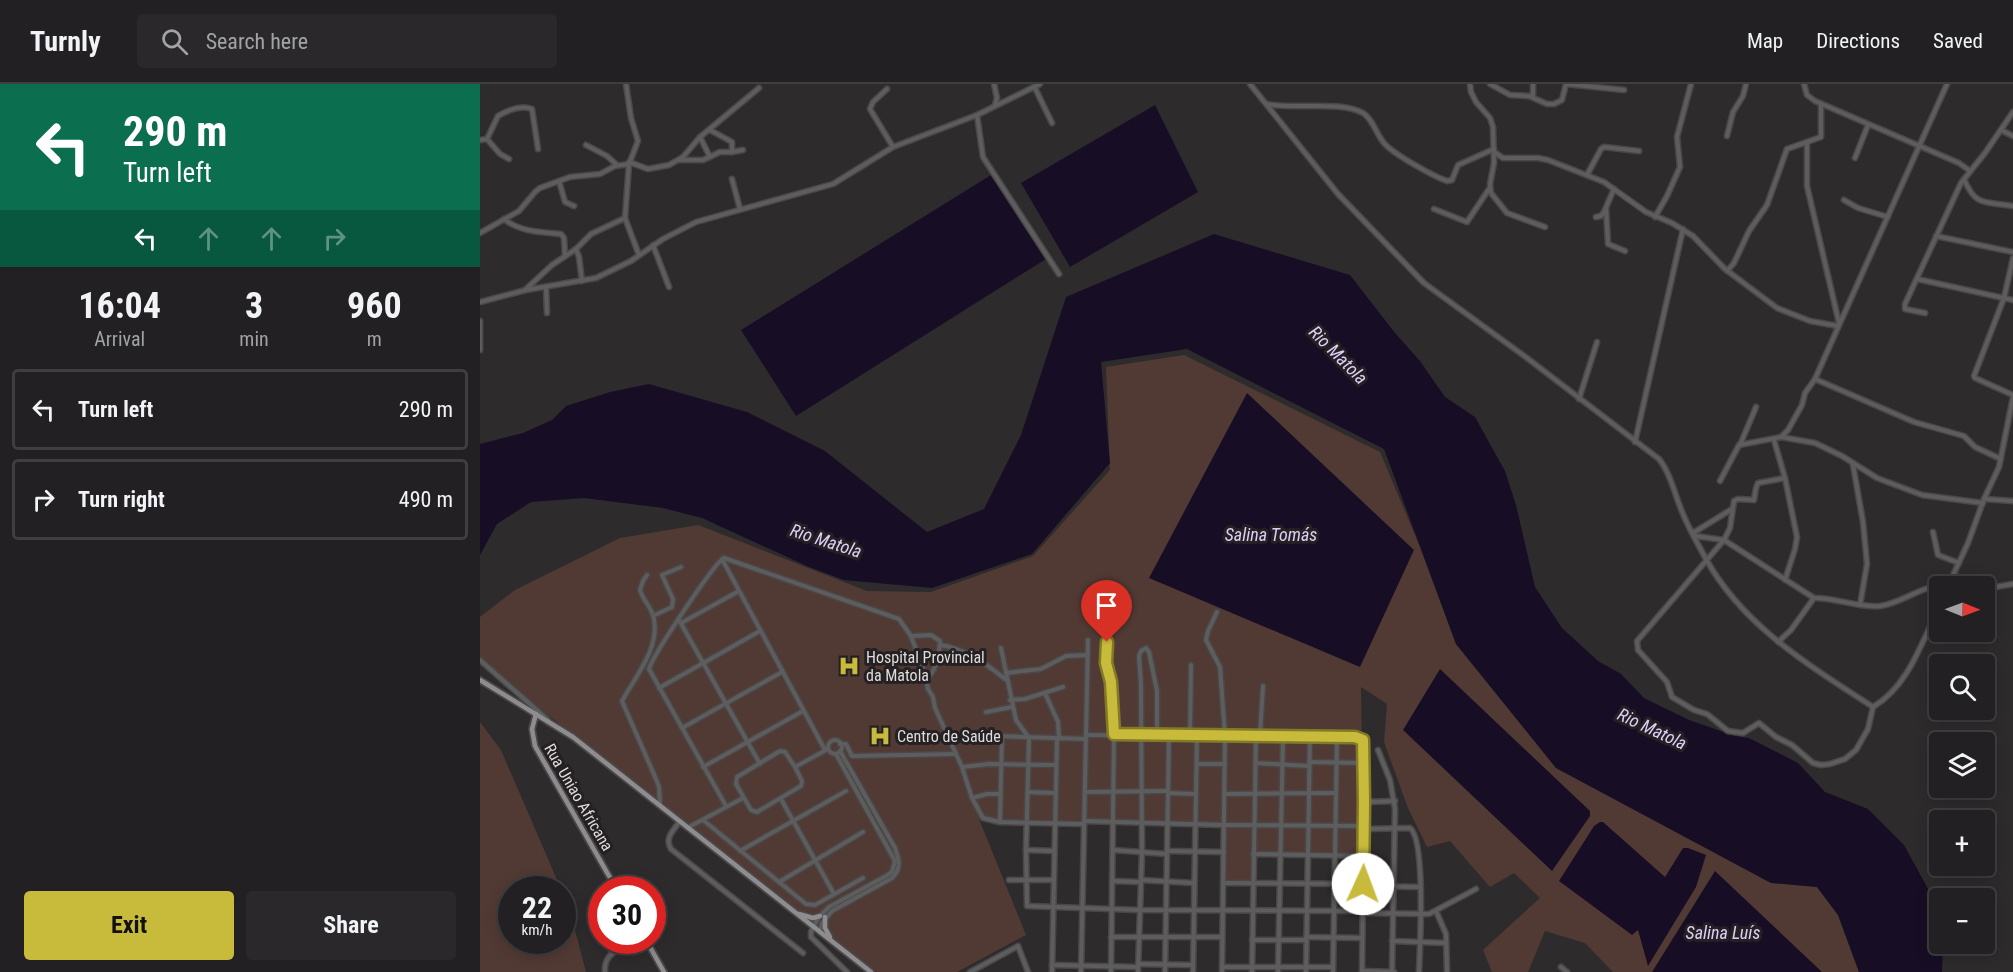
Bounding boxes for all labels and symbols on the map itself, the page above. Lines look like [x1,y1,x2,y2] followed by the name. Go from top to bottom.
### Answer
[1305,321,1372,388] water label: Rio Matola
[788,519,865,562] water label: Rio Matola
[1225,524,1317,545] water label: Salina Tomás
[1929,576,1995,642] north arrow
[1081,580,1132,642] pin
[866,648,985,685] place label: Hospital Provincial da Matola
[837,654,861,678] hospital icon: Hospital Provincial da Matola
[1614,703,1690,754] water label: Rio Matola
[868,724,892,748] hospital icon: Centro de Saúde
[897,727,1001,746] place label: Centro de Saúde
[540,740,617,854] street label: Rua Uniao Africana
[1331,852,1395,916] position arrow
[588,876,666,954] speed limit sign: 30
[1686,922,1760,943] water label: Salina Luís

